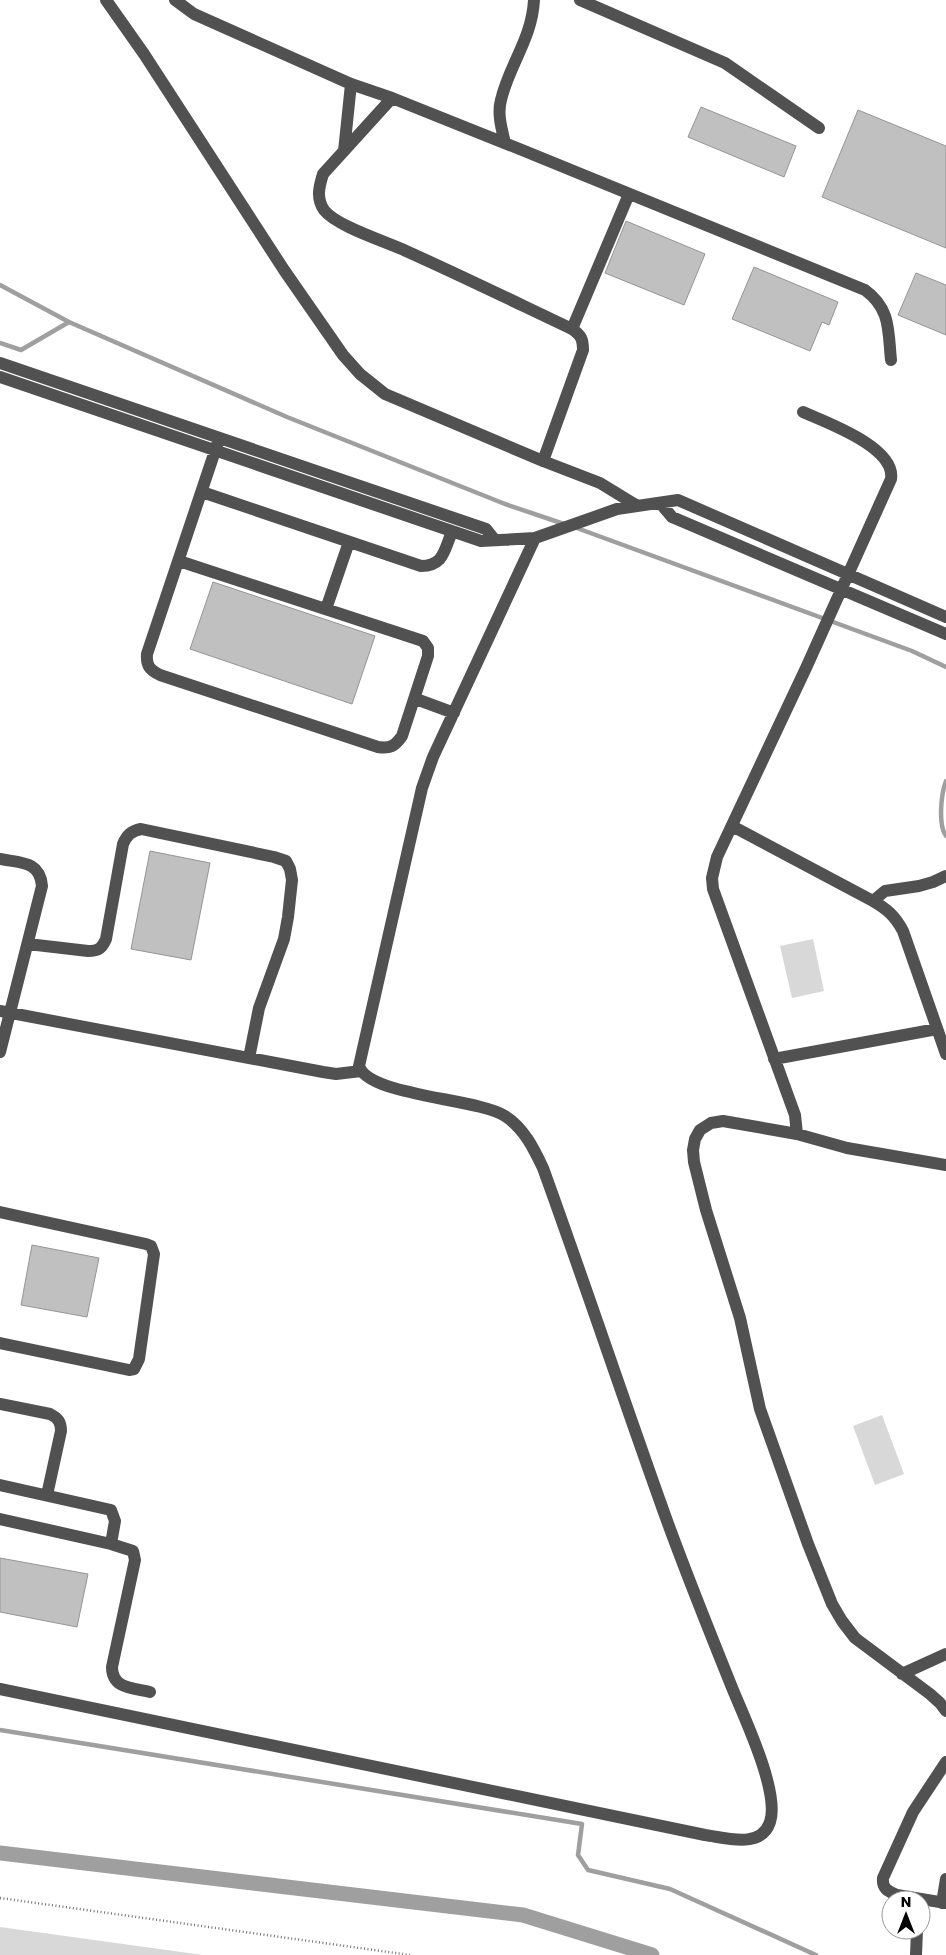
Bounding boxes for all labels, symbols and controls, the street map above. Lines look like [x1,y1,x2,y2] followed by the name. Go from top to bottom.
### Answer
[881,1890,931,1940] north arrow
[901,1892,911,1912] text: N

